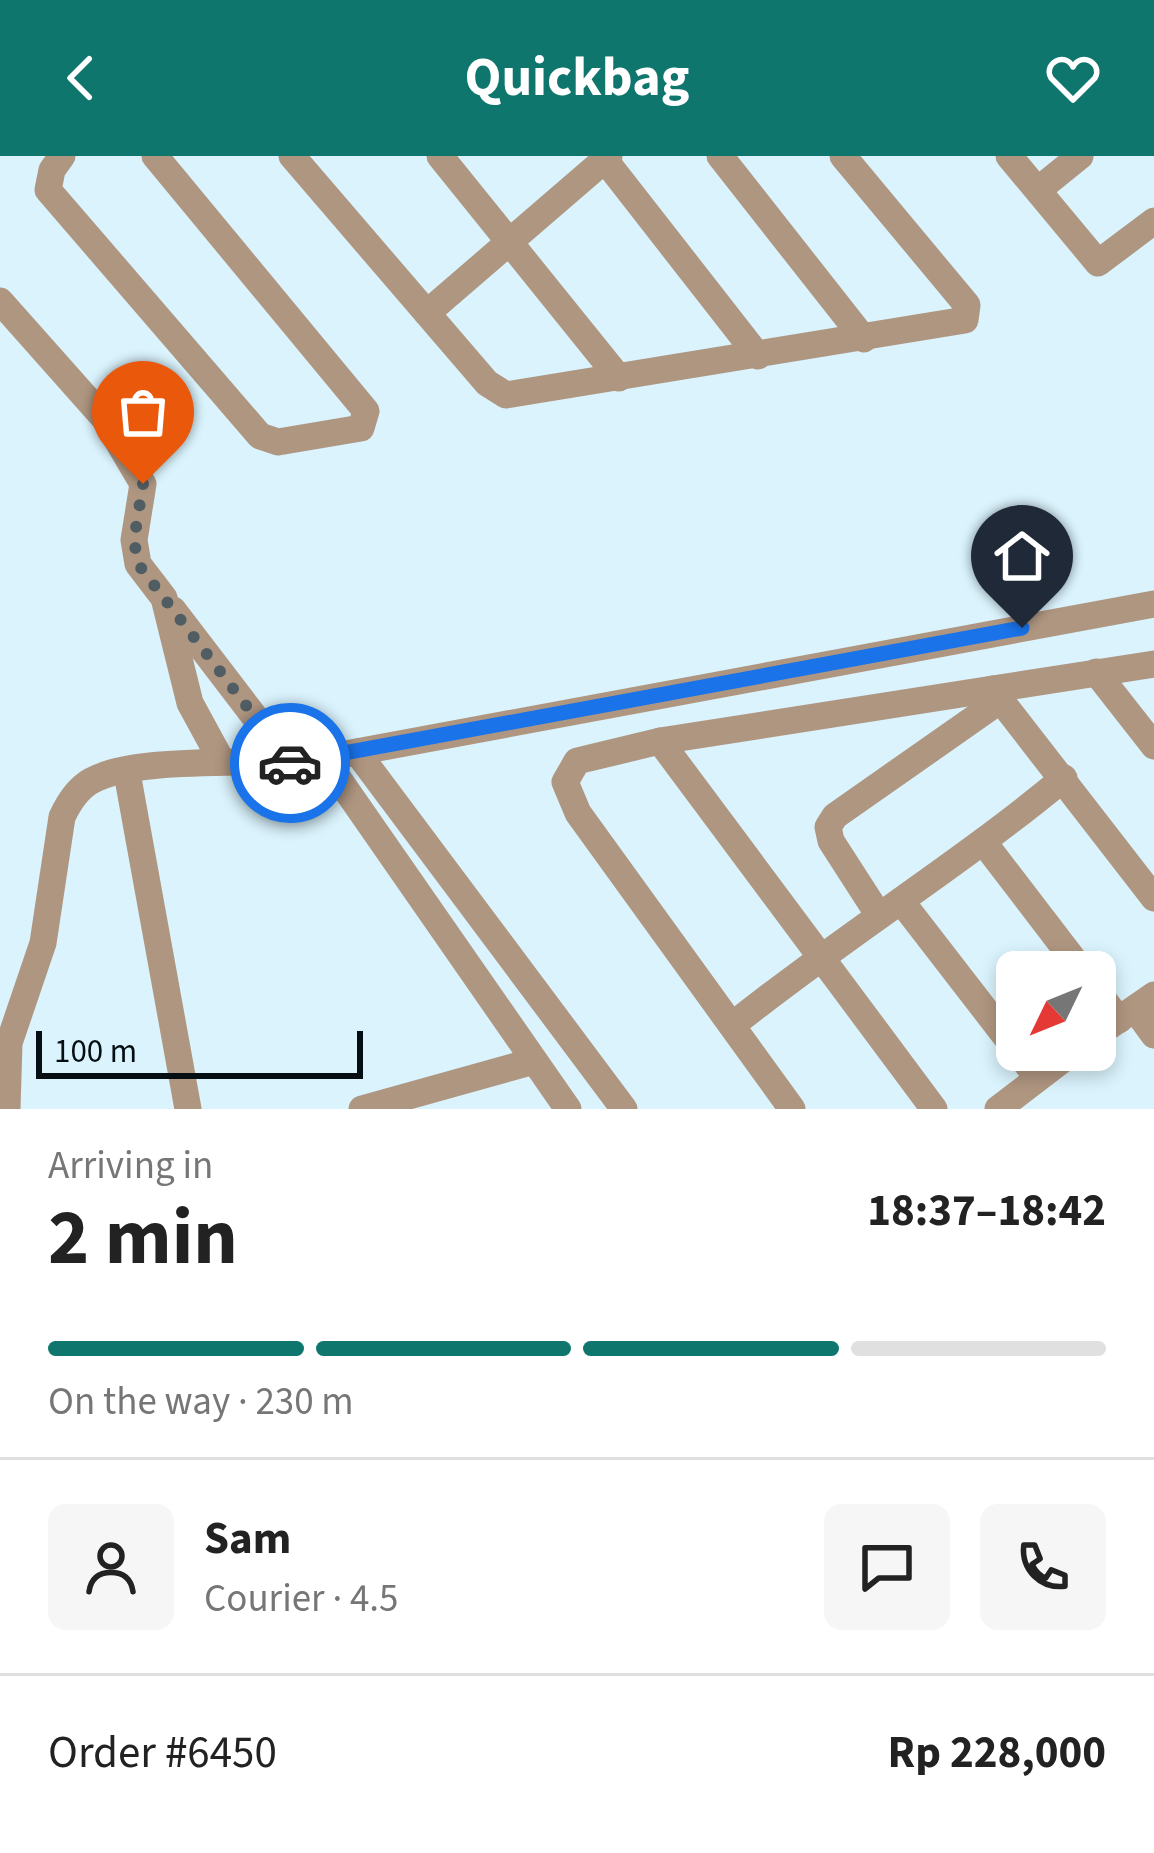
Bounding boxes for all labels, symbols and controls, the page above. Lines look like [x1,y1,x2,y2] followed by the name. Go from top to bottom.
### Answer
[464,40,690,117] text: Quickbag
[48,45,114,111] icon: back
[1040,45,1106,111] icon: heart
[92,361,194,484] pin
[110,379,176,445] icon: bag
[971,505,1073,628] pin
[989,523,1055,589] icon: home
[230,703,350,823] courier
[257,730,323,796] icon: car
[996,951,1116,1071] north arrow
[996,951,1116,1071] map controls
[36,1025,363,1078] scale bar
[54,1028,137,1075] text: 100 m
[48,1138,213,1194] text: Arriving in
[867,1179,1106,1243] text: 18:37–18:42
[48,1183,238,1294] text: 2 min
[48,1374,354,1430] text: On the way · 230 m
[48,1504,174,1630] button: person
[824,1504,950,1630] button: chat
[980,1504,1106,1630] button: phone
[204,1507,291,1571] text: Sam
[204,1571,398,1627] text: Courier · 4.5
[48,1721,277,1785] text: Order #6450
[888,1721,1106,1785] text: Rp 228,000

